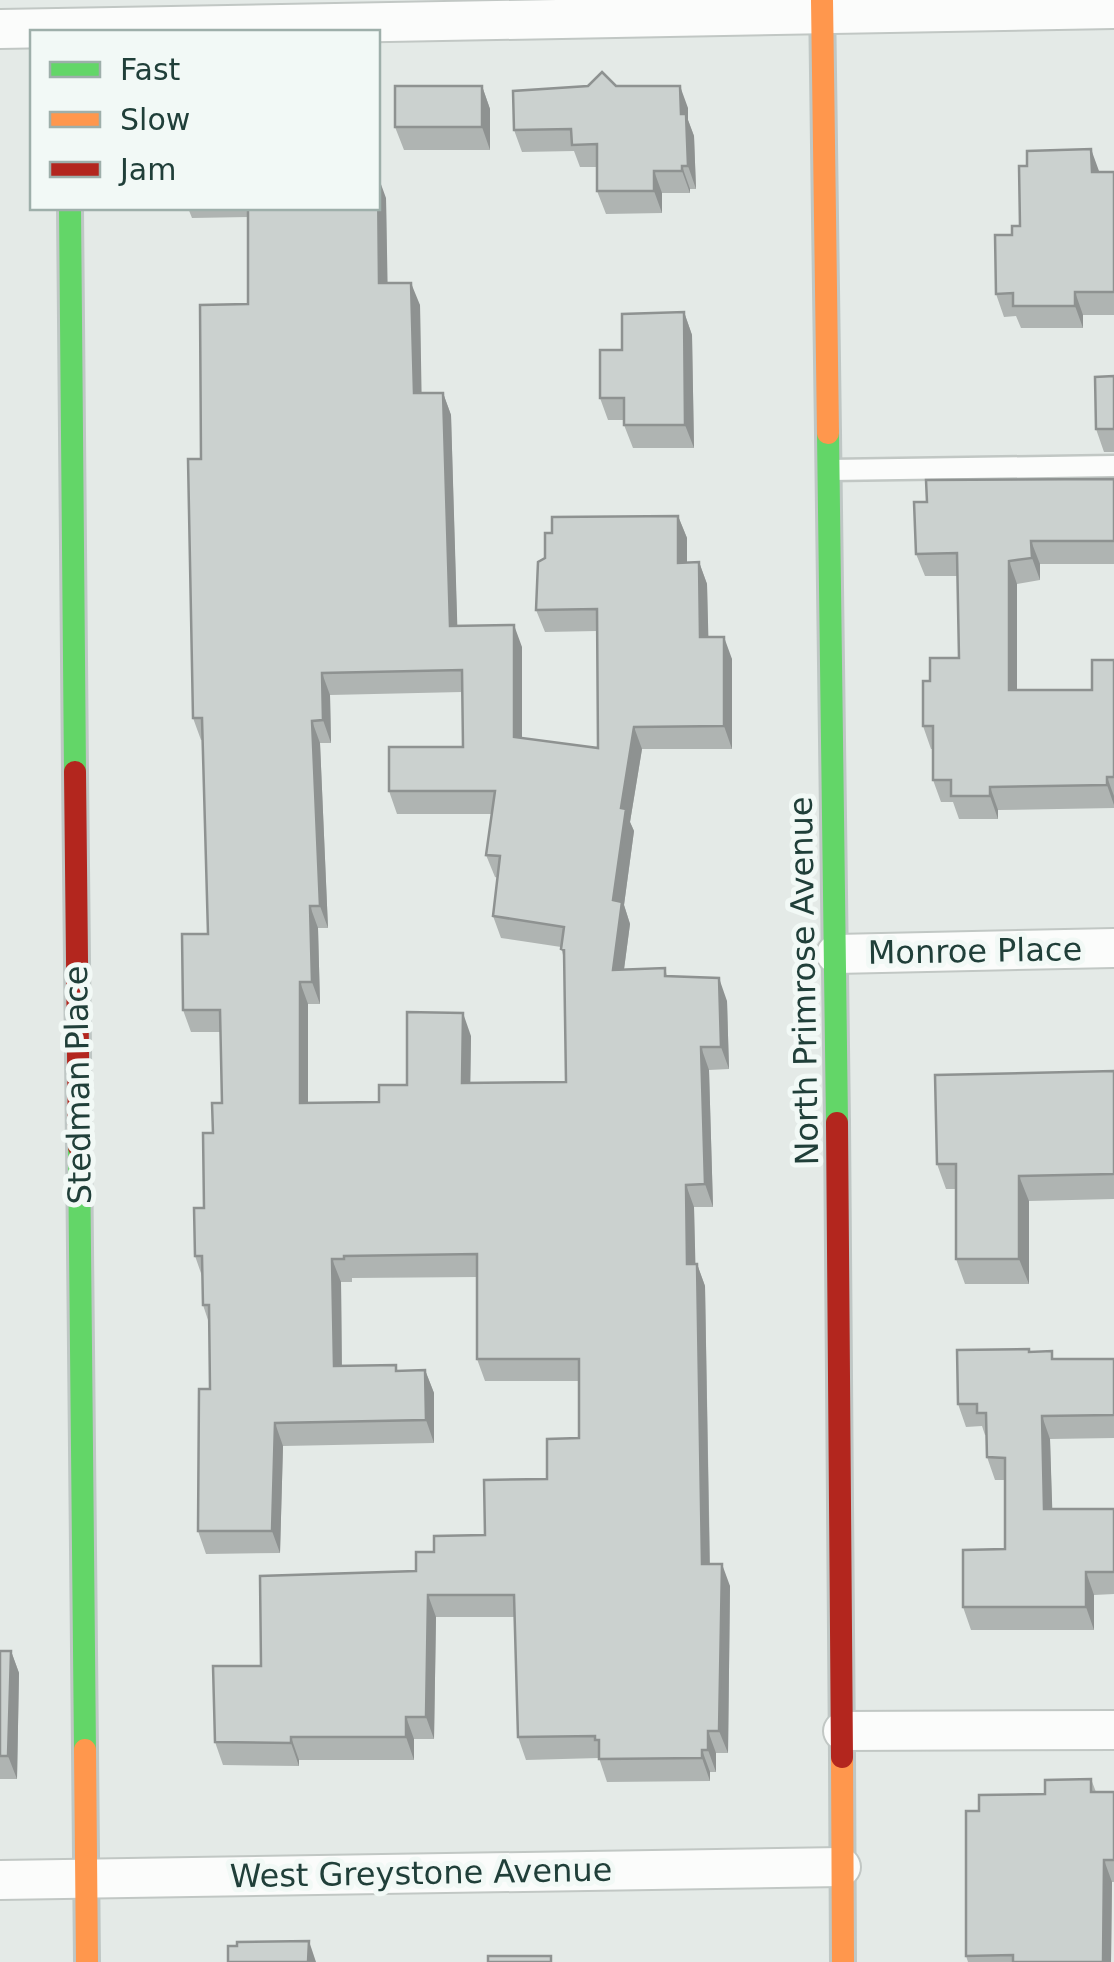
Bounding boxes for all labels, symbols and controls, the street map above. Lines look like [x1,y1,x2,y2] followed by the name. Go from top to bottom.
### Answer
[30,30,380,210] legend
[120,52,181,87] text: Fast
[120,102,190,137] text: Slow
[118,152,176,187] text: Jam
[782,796,826,1166] street label: North Primrose Avenue
[867,930,1083,972] street label: Monroe Place
[57,965,99,1205] street label: Stedman Place
[229,1851,613,1895] street label: West Greystone Avenue

